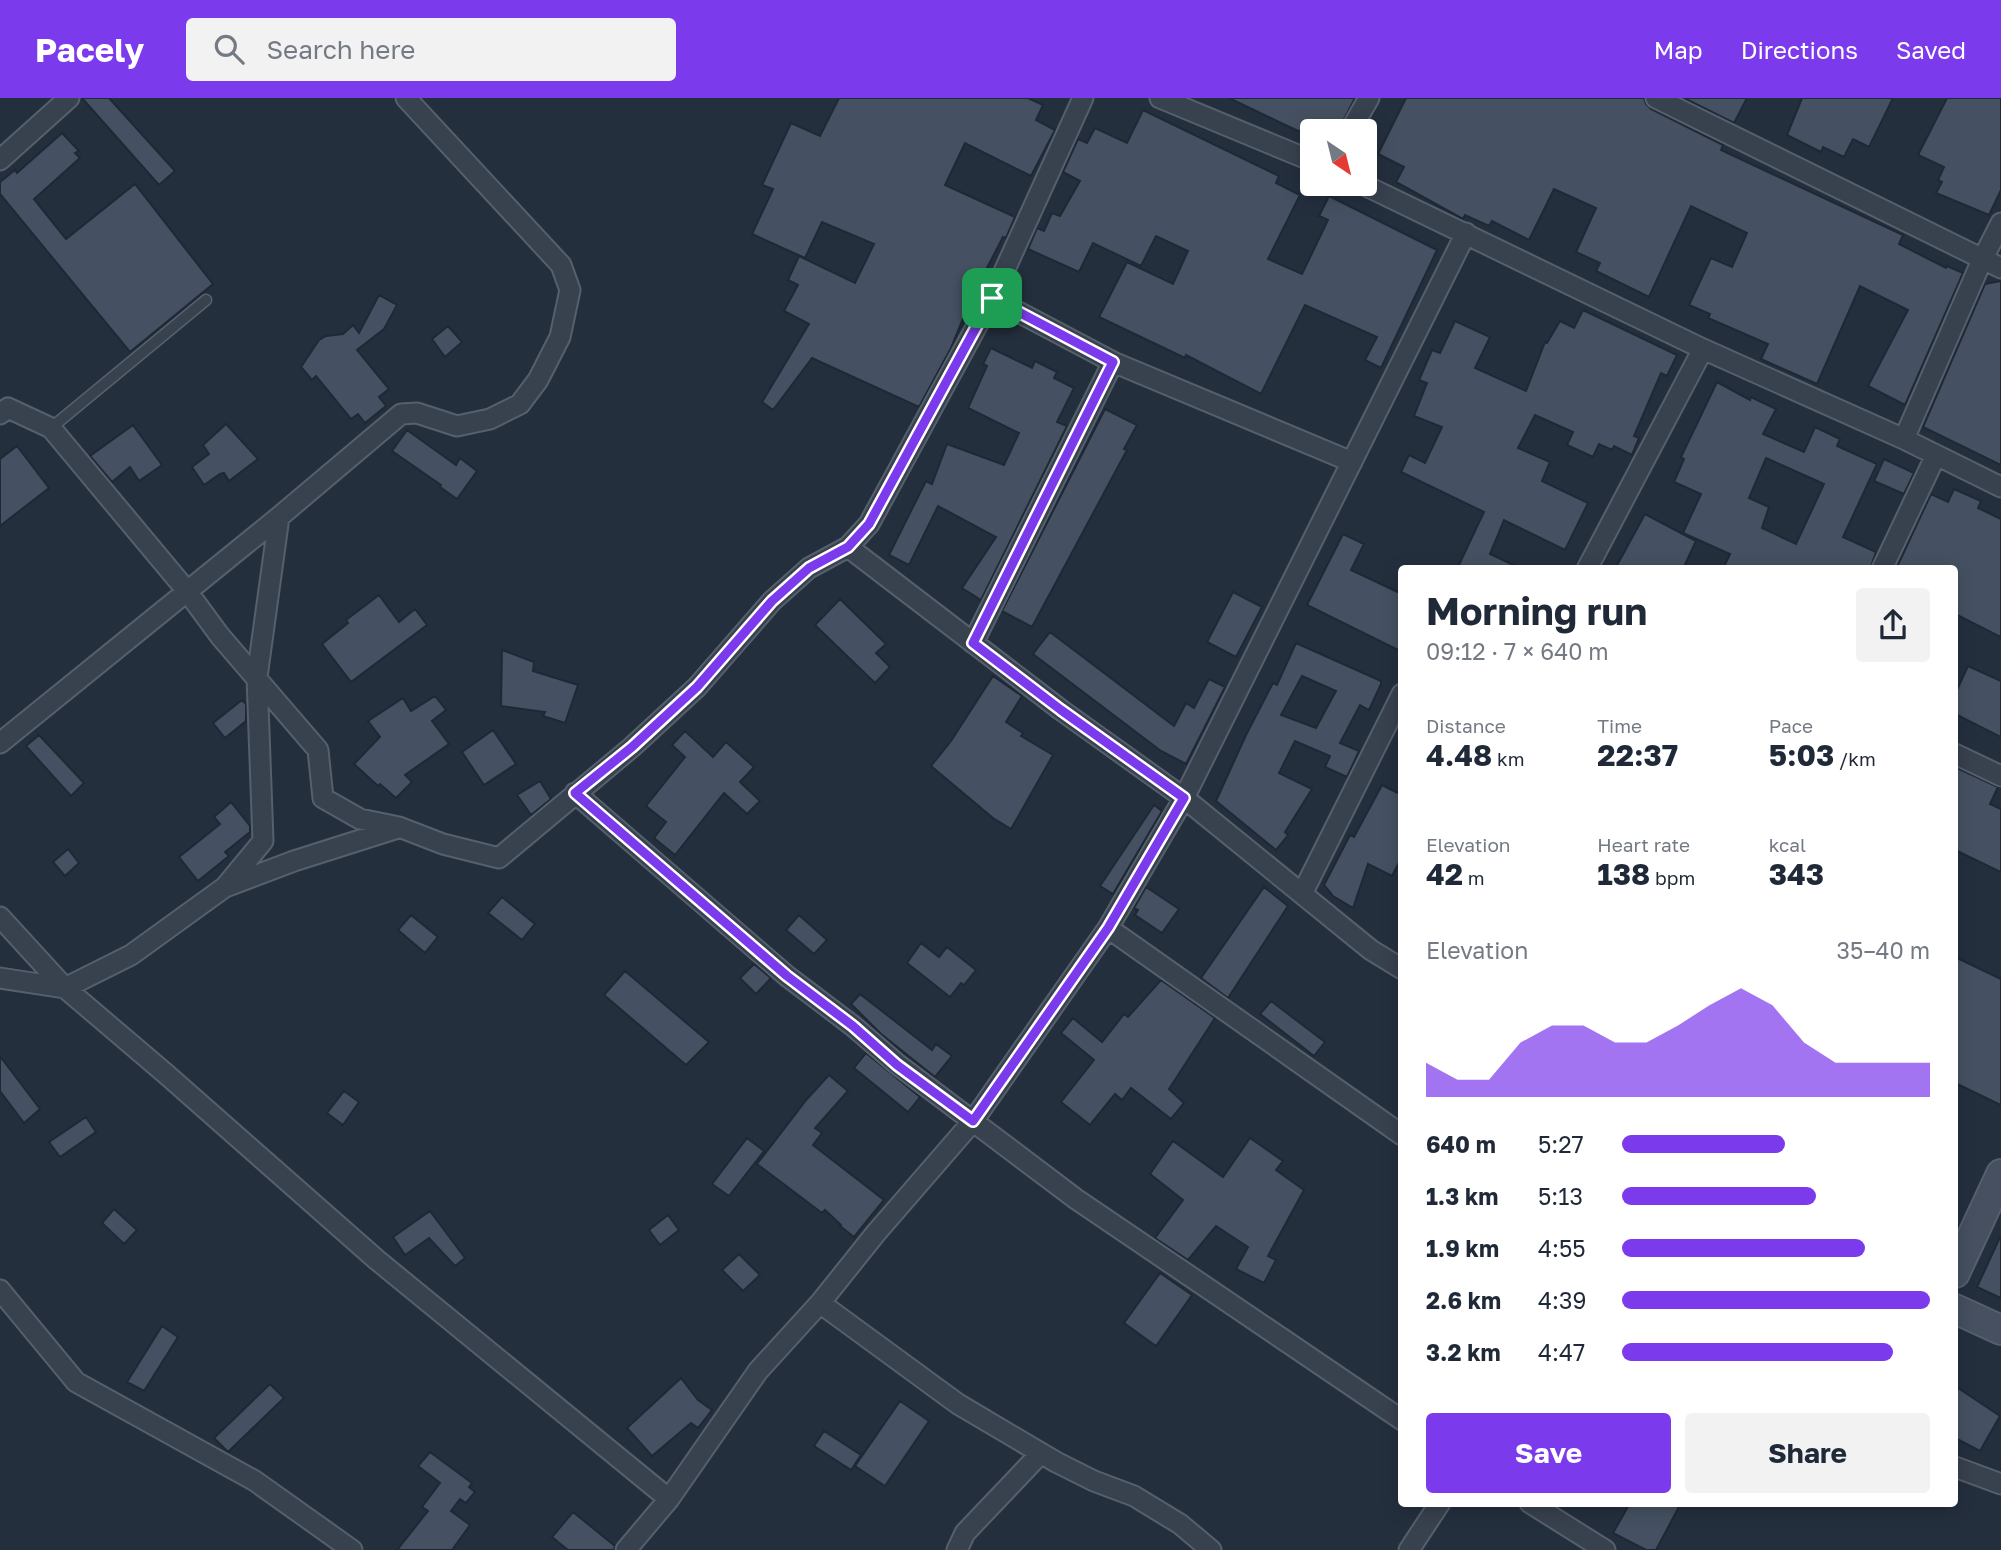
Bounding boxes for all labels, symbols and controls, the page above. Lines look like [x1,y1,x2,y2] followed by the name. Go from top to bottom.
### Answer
[186,18,676,81] search box
[35,30,144,69] text: Pacely
[210,30,248,68] icon: search
[266,34,415,65] text: Search here
[1654,35,1703,64] text: Map
[1741,35,1858,64] text: Directions
[1896,35,1966,64] text: Saved
[1300,119,1377,196] north arrow
[1300,119,1377,196] map controls
[962,268,1022,328] pin
[973,279,1011,317] icon: arrive
[1426,588,1647,633] text: Morning run
[1856,588,1930,662] button: share
[1426,637,1609,665] text: 09:12 · 7 × 640 m
[1426,714,1506,737] text: Distance
[1597,714,1642,737] text: Time
[1769,714,1813,737] text: Pace
[1426,737,1492,773] text: 4.48
[1597,737,1678,773] text: 22:37
[1769,737,1834,773] text: 5:03
[1492,747,1525,770] text: km
[1834,747,1876,770] text: /km
[1426,833,1511,856] text: Elevation
[1597,833,1690,856] text: Heart rate
[1769,833,1806,856] text: kcal
[1426,856,1463,892] text: 42
[1597,856,1650,892] text: 138
[1769,856,1824,892] text: 343
[1463,866,1485,889] text: m
[1650,866,1695,889] text: bpm
[1426,936,1528,964] text: Elevation
[1837,936,1930,964] text: 35–40 m
[1426,1130,1496,1158] text: 640 m
[1538,1130,1584,1158] text: 5:27
[1426,1182,1498,1210] text: 1.3 km
[1538,1182,1583,1210] text: 5:13
[1426,1234,1499,1262] text: 1.9 km
[1538,1234,1586,1262] text: 4:55
[1426,1286,1501,1314] text: 2.6 km
[1538,1286,1586,1314] text: 4:39
[1426,1338,1501,1366] text: 3.2 km
[1538,1338,1585,1366] text: 4:47
[1426,1413,1671,1493] button: Save
[1685,1413,1930,1493] button: Share

